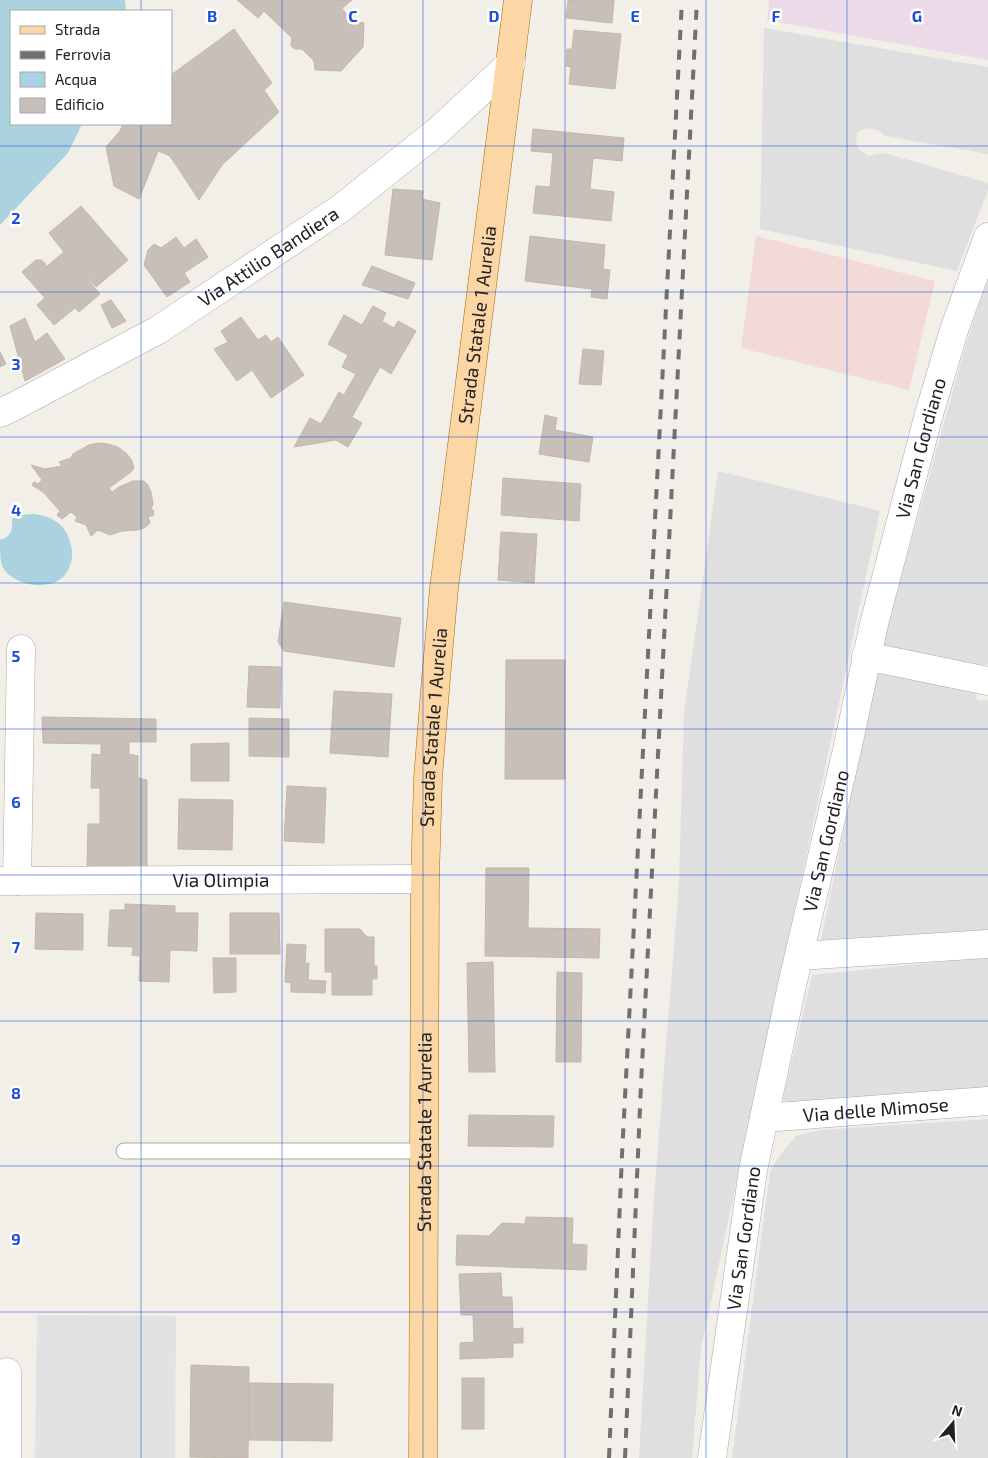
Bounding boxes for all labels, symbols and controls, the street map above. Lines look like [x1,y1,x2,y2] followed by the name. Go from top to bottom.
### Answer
[207,6,217,25] text: B
[348,6,358,25] text: C
[489,6,500,25] text: D
[630,6,640,25] text: E
[772,6,781,25] text: F
[912,6,922,25] text: G
[10,10,172,125] legend
[55,20,100,38] text: Strada
[55,45,111,63] text: Ferrovia
[55,70,97,88] text: Acqua
[55,95,104,113] text: Edificio
[193,201,343,311] street label: Via Attilio Bandiera
[11,208,21,227] text: 2
[453,224,501,425] street label: Strada Statale 1 Aurelia
[11,354,21,373] text: 3
[890,375,950,521] street label: Via San Gordiano
[11,500,21,519] text: 4
[415,627,451,827] street label: Strada Statale 1 Aurelia
[12,646,21,665] text: 5
[797,767,853,914] street label: Via San Gordiano
[11,792,21,811] text: 6
[172,868,270,891] street label: Via Olimpia
[12,937,21,956] text: 7
[412,1032,435,1232] street label: Strada Statale 1 Aurelia
[11,1083,21,1102] text: 8
[802,1092,950,1126] street label: Via delle Mimose
[721,1165,764,1312] street label: Via San Gordiano
[11,1229,21,1248] text: 9
[928,1398,978,1448] north arrow
[950,1401,965,1420] text: N

